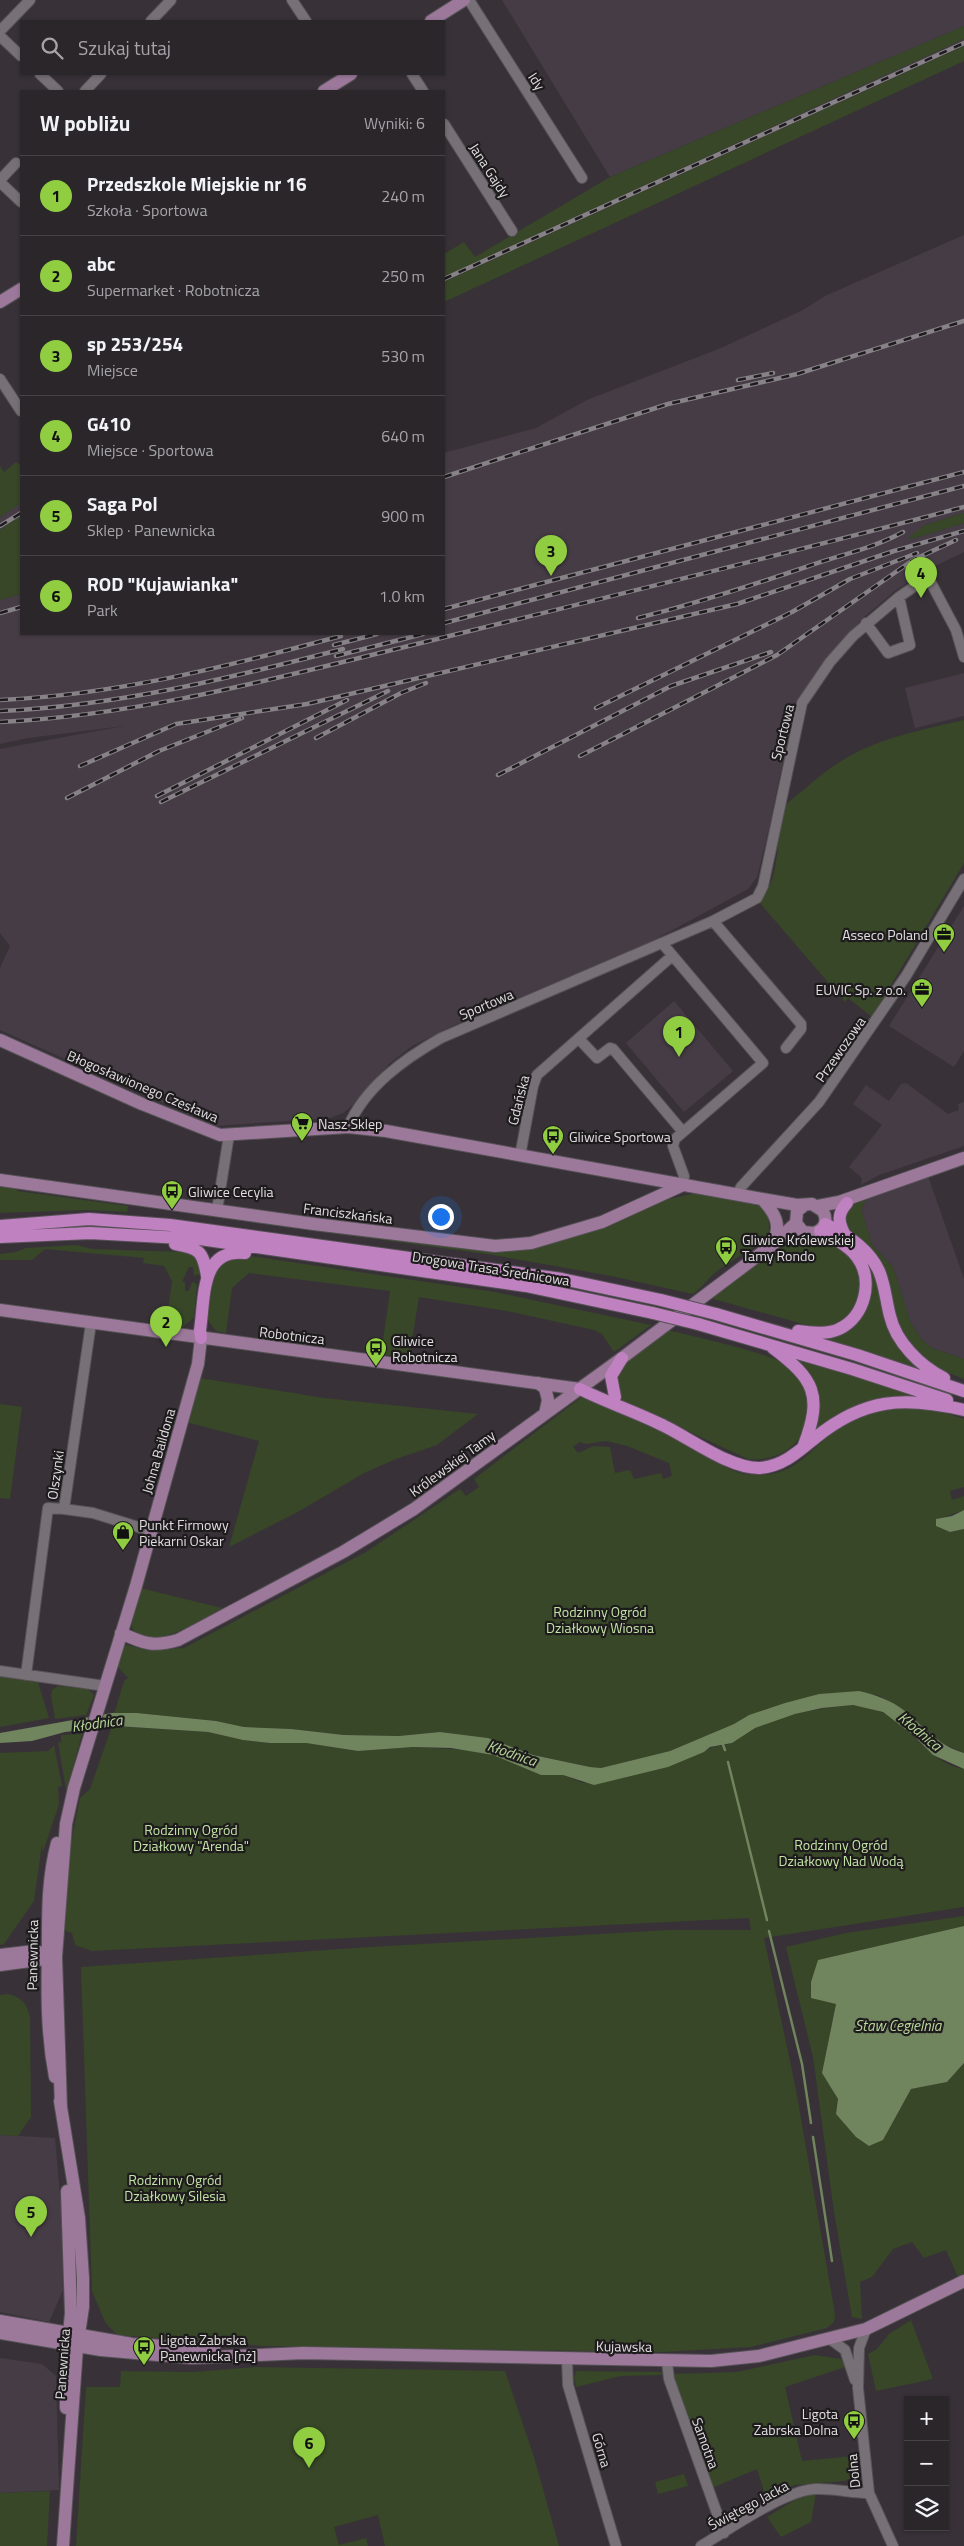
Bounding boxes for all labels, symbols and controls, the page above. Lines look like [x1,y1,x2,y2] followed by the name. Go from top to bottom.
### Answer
[20,20,445,75] search box
[78,33,171,62] text: Szukaj tutaj
[38,34,66,62] icon: search
[523,68,551,94] street label: Idy
[40,107,130,139] text: W pobliżu
[364,111,425,135] text: Wyniki: 6
[464,138,516,202] street label: Jana Gajdy
[87,169,307,198] text: Przedszkole Miejskie nr 16
[52,184,60,208] text: 1
[381,184,425,208] text: 240 m
[87,198,208,222] text: Szkoła · Sportowa
[87,249,116,278] text: abc
[52,264,60,288] text: 2
[381,264,425,288] text: 250 m
[87,278,260,302] text: Supermarket · Robotnicza
[87,329,183,358] text: sp 253/254
[52,344,60,368] text: 3
[381,344,425,368] text: 530 m
[87,358,138,382] text: Miejsce
[87,409,131,438] text: G410
[52,424,60,448] text: 4
[381,424,425,448] text: 640 m
[87,438,214,462] text: Miejsce · Sportowa
[87,489,158,518] text: Saga Pol
[52,504,60,528] text: 5
[381,504,425,528] text: 900 m
[87,518,215,542] text: Sklep · Panewnicka
[535,535,567,576] pin: 3
[905,557,937,598] pin: 4
[87,569,238,598] text: ROD "Kujawianka"
[52,584,60,608] text: 6
[379,584,425,608] text: 1.0 km
[87,598,118,622] text: Park
[765,702,799,762] street label: Sportowa
[932,922,956,953] office icon: Asseco Poland
[842,924,928,945] place label: Asseco Poland
[910,977,934,1008] office icon: EUVIC Sp. z o.o.
[816,979,906,1000] place label: EUVIC Sp. z o.o.
[456,983,516,1025] street label: Sportowa
[810,1012,870,1086] street label: Przewozowa
[663,1016,695,1057] pin: 1
[64,1045,222,1127] street label: Błogosławionego Czesława
[502,1073,534,1127] street label: Gdańska
[290,1111,314,1142] supermarket icon: Nasz Sklep
[318,1113,382,1134] place label: Nasz Sklep
[541,1124,565,1155] bus stop icon: Gliwice Sportowa
[569,1126,671,1147] place label: Gliwice Sportowa
[160,1179,184,1210] bus stop icon: Gliwice Cecylia
[188,1181,274,1202] place label: Gliwice Cecylia
[302,1197,394,1229] street label: Franciszkańska
[428,1204,454,1230] your location
[742,1229,854,1266] place label: Gliwice Królewskiej Tamy Rondo
[714,1235,738,1266] bus stop icon: Gliwice Królewskiej Tamy Rondo
[411,1245,571,1291] street label: Drogowa Trasa Średnicowa
[150,1306,182,1347] pin: 2
[258,1321,326,1349] street label: Robotnicza
[392,1330,458,1367] place label: Gliwice Robotnicza
[364,1336,388,1367] bus stop icon: Gliwice Robotnicza
[136,1406,180,1496] street label: Johna Baildona
[405,1424,500,1501] street label: Królewskiej Tamy
[41,1449,69,1501] street label: Olszynki
[139,1514,229,1551] place label: Punkt Firmowy Piekarni Oskar
[111,1520,135,1551] shop icon: Punkt Firmowy Piekarni Oskar
[546,1601,654,1638] park label: Rodzinny Ogród Działkowy Wiosna
[893,1706,948,1757] water label: Kłodnica
[70,1708,125,1738] water label: Kłodnica
[484,1734,541,1773] water label: Kłodnica
[133,1819,249,1856] park label: Rodzinny Ogród Działkowy "Arenda"
[778,1834,904,1871] park label: Rodzinny Ogród Działkowy Nad Wodą
[21,1919,43,1991] street label: Panewnicka
[855,2014,943,2037] water label: Staw Cegielnia
[124,2169,226,2206] park label: Rodzinny Ogród Działkowy Silesia
[15,2196,47,2237] pin: 5
[49,2328,75,2400] street label: Panewnicka
[160,2329,256,2366] place label: Ligota Zabrska Panewnicka [nż]
[132,2335,156,2366] bus stop icon: Ligota Zabrska Panewnicka [nż]
[596,2335,652,2357] street label: Kujawska
[904,2396,949,2531] map controls
[904,2396,949,2441] button: +
[754,2403,838,2440] place label: Ligota Zabrska Dolna
[842,2409,866,2440] bus stop icon: Ligota Zabrska Dolna
[687,2414,725,2472] street label: Samotna
[293,2427,325,2468] pin: 6
[587,2430,617,2470] street label: Górna
[904,2441,949,2486] button: −
[841,2453,865,2489] street label: Dolna
[704,2475,792,2535] street label: Świętego Jacka
[904,2486,949,2531] button: layers

